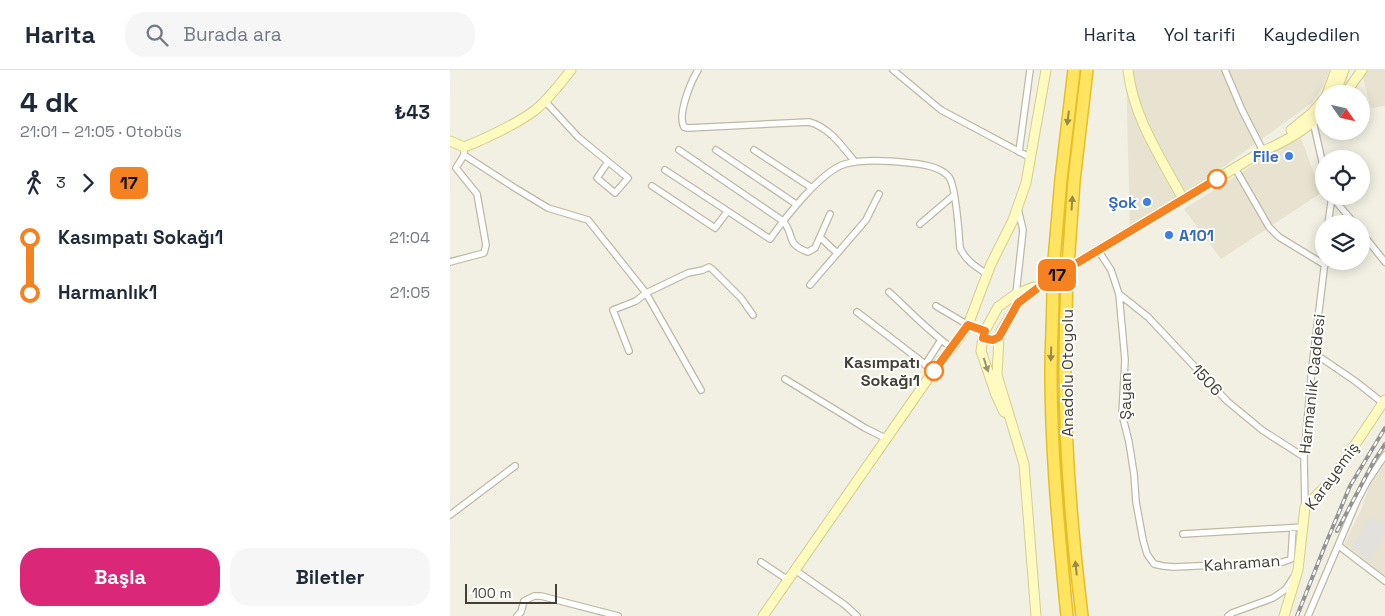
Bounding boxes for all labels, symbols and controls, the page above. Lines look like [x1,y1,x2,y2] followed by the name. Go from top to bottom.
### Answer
[125,12,475,57] search box
[25,19,95,50] text: Harita
[143,21,171,49] icon: search
[183,22,282,47] text: Burada ara
[1084,23,1136,46] text: Harita
[1164,23,1236,46] text: Yol tarifi
[1264,23,1360,46] text: Kaydedilen
[20,84,79,120] text: 4 dk
[1315,85,1370,140] north arrow
[1315,85,1370,270] map controls
[395,100,430,125] text: ₺43
[1064,111,1072,127] one-way arrow
[20,121,182,142] text: 21:01 – 21:05 · Otobüs
[1253,146,1279,167] place label: File
[1283,150,1295,162] marker: File
[1315,150,1370,205] button: locate
[20,169,48,197] icon: walk
[74,169,102,197] icon: forward
[1207,169,1227,189] unlabelled marker
[120,171,138,194] text: 17
[56,172,66,193] text: 3
[1108,192,1137,213] place label: Şok
[1069,195,1077,211] one-way arrow
[1141,196,1153,208] marker: Şok
[1315,215,1370,270] button: layers
[58,225,223,250] text: Kasımpatı Sokağı1
[1179,225,1214,246] place label: A101
[389,227,430,248] text: 21:04
[1163,229,1175,241] marker: A101
[1034,259,1080,291] line badge: 17
[1048,263,1066,286] text: 17
[58,280,157,305] text: Harmanlık1
[390,282,430,303] text: 21:05
[1057,309,1078,437] street label: Anadolu Otoyolu
[1294,313,1330,455] street label: Harmanlık Caddesi
[1047,346,1055,362] one-way arrow
[844,352,920,391] place label: Kasımpatı Sokağı1
[983,358,991,373] one-way arrow
[1187,360,1227,400] street label: 1506
[924,361,944,381] marker: Kasımpatı Sokağı1
[1115,372,1136,420] street label: Şayan
[1300,438,1364,514] street label: Karayemiş
[20,548,220,606] button: Başla
[230,548,430,606] button: Biletler
[1203,550,1281,576] street label: Kahraman
[1072,559,1080,575] one-way arrow
[465,581,558,604] scale bar
[472,584,511,602] text: 100 m

